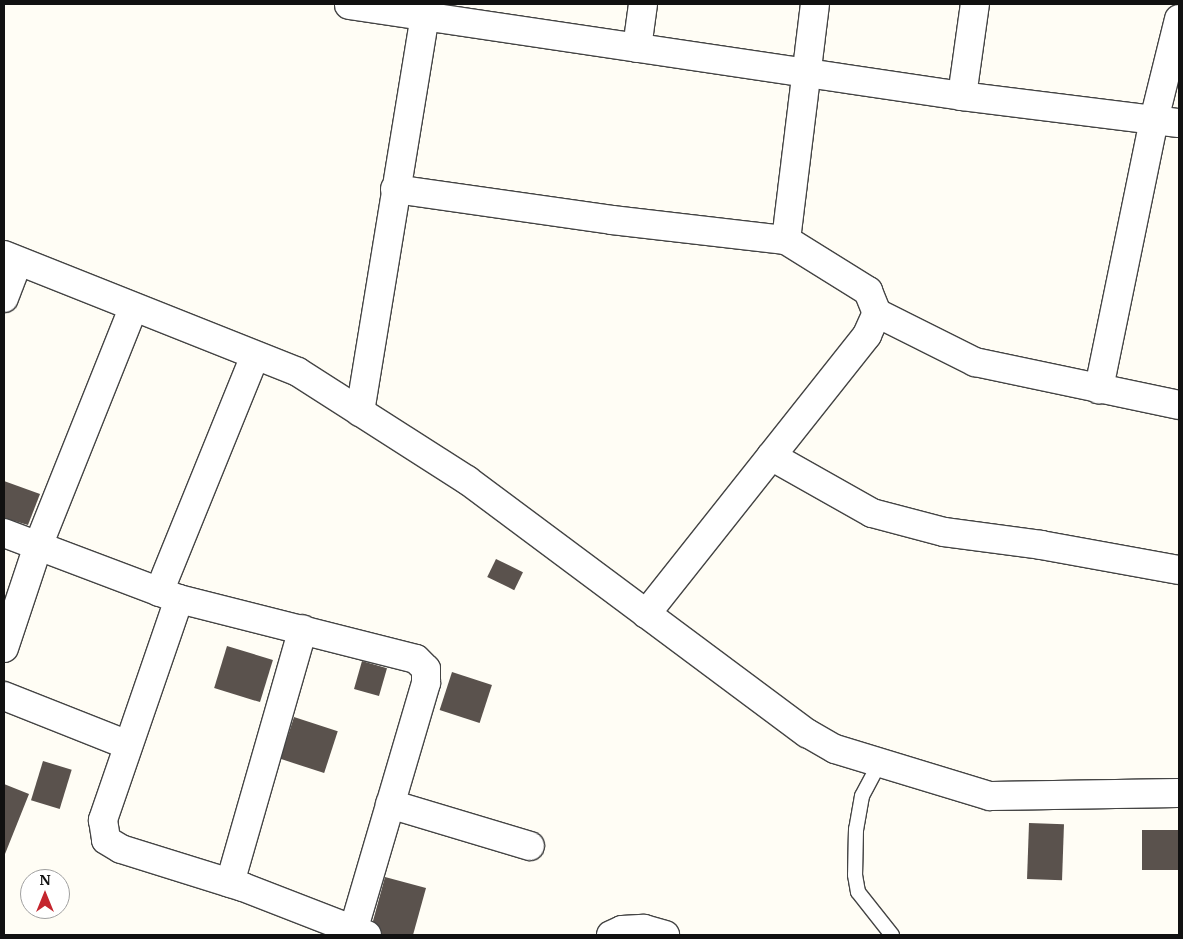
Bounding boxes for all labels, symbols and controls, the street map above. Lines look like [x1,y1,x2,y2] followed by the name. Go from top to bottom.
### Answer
[20,869,70,919] north arrow
[39,871,51,889] text: N

